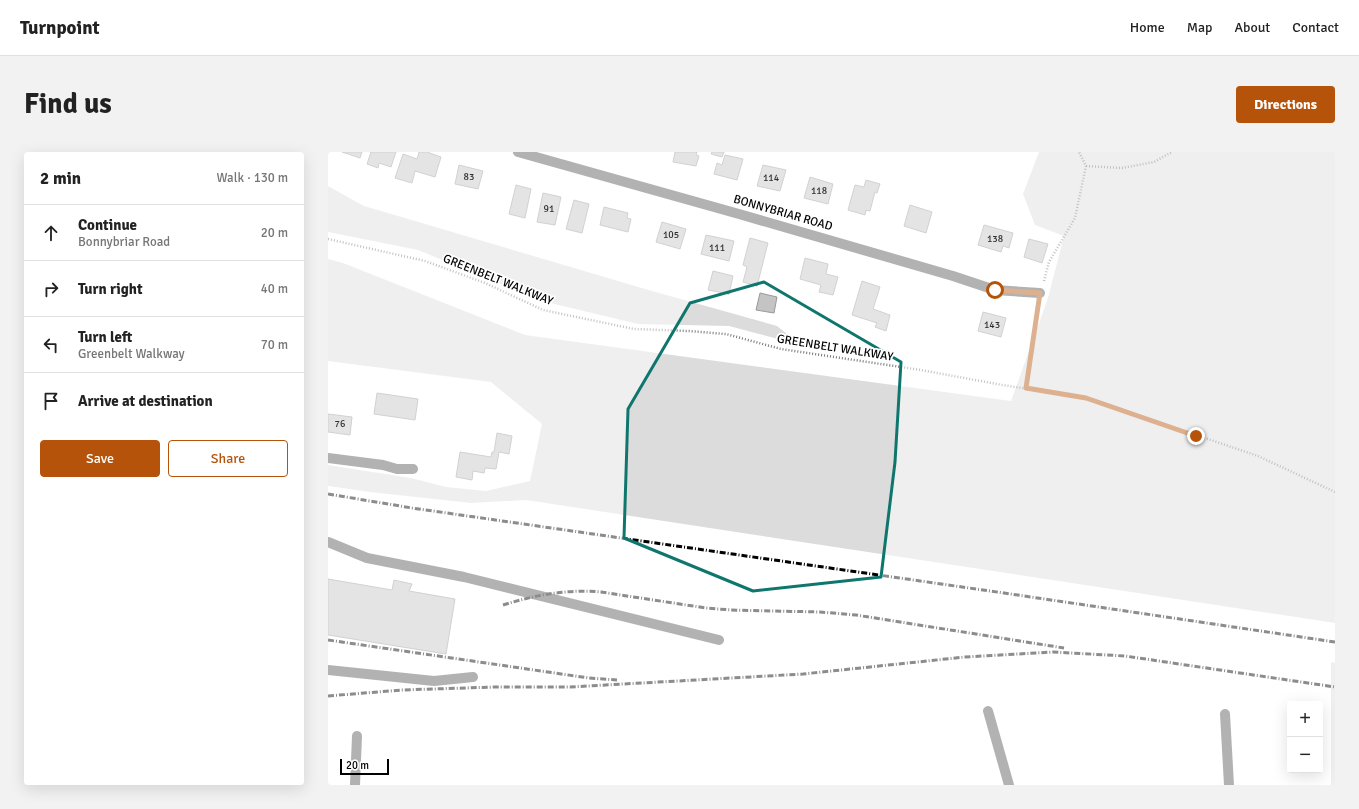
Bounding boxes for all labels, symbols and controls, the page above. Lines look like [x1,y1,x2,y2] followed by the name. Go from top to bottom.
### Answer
[20,16,100,40] text: Turnpoint
[1130,19,1165,36] text: Home
[1187,19,1212,36] text: Map
[1234,19,1270,36] text: About
[1292,19,1339,36] text: Contact
[1236,86,1335,123] button: Directions
[24,87,112,121] text: Find us
[40,168,81,189] text: 2 min
[217,170,288,186] text: Walk · 130 m
[464,171,474,183] house number: 83
[763,172,780,184] house number: 114
[811,185,827,197] house number: 118
[732,192,835,234] street label: BONNYBRIAR ROAD
[544,203,554,215] house number: 91
[78,216,137,234] text: Continue
[40,222,62,244] icon: ahead
[261,225,288,241] text: 20 m
[663,229,679,241] house number: 105
[987,233,1003,245] house number: 138
[78,234,170,250] text: Bonnybriar Road
[709,242,725,254] house number: 111
[441,251,555,309] street label: GREENBELT WALKWAY
[40,278,62,300] icon: right
[78,280,143,298] text: Turn right
[261,281,288,297] text: 40 m
[986,281,1004,299] route start
[984,319,1000,331] house number: 143
[78,328,132,346] text: Turn left
[776,331,894,365] street label: GREENBELT WALKWAY
[40,334,62,356] icon: left
[261,337,288,353] text: 70 m
[78,346,185,362] text: Greenbelt Walkway
[40,390,62,412] icon: arrive
[78,392,213,410] text: Arrive at destination
[335,418,345,430] house number: 76
[1187,427,1205,445] route end
[40,440,160,477] button: Save
[168,440,288,477] button: Share
[1287,701,1323,773] map controls
[1287,701,1323,737] button: +
[1287,737,1323,773] button: −
[340,757,389,776] scale bar
[346,759,369,772] text: 20 m

